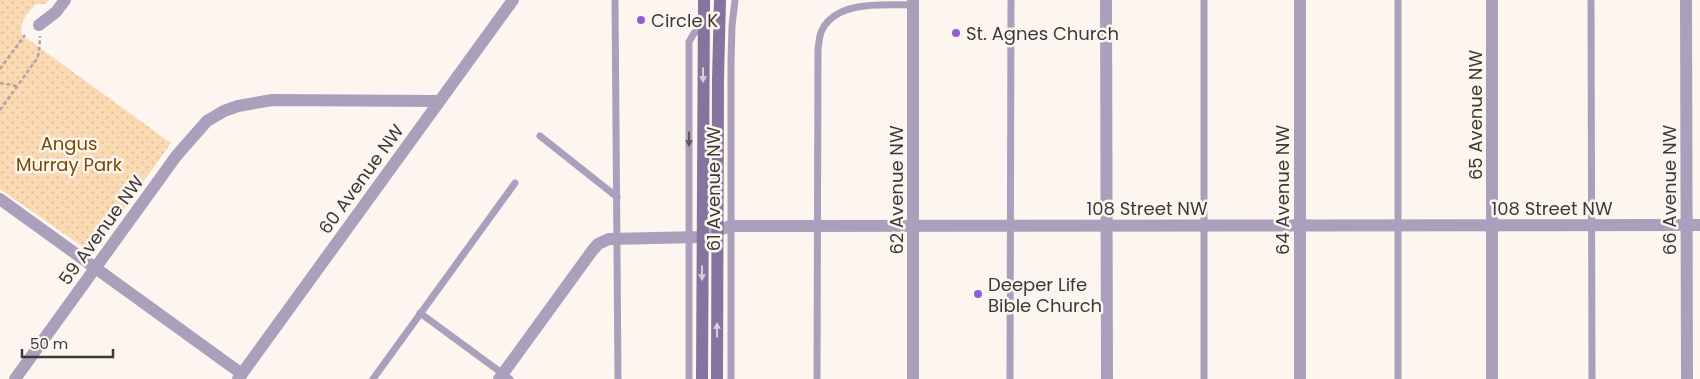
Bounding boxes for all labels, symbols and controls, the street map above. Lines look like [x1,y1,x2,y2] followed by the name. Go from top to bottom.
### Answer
[651,8,718,33] place label: Circle K
[635,14,647,26] marker: Circle K
[966,21,1119,46] place label: St. Agnes Church
[950,27,962,39] marker: St. Agnes Church
[1463,49,1488,180] street label: 65 Avenue NW
[699,68,707,84] one-way arrow
[313,119,410,239] street label: 60 Avenue NW
[1270,124,1295,255] street label: 64 Avenue NW
[1657,124,1682,255] street label: 66 Avenue NW
[884,125,909,255] street label: 62 Avenue NW
[701,126,726,251] street label: 61 Avenue NW
[16,131,123,177] park label: Angus Murray Park
[685,131,693,147] one-way arrow
[53,170,150,290] street label: 59 Avenue NW
[1087,196,1208,221] street label: 108 Street NW
[1492,196,1613,221] street label: 108 Street NW
[698,265,706,281] one-way arrow
[988,272,1102,318] place label: Deeper Life Bible Church
[972,288,984,300] marker: Deeper Life Bible Church
[713,322,721,338] one-way arrow
[22,326,114,358] scale bar
[30,333,68,354] text: 50 m

